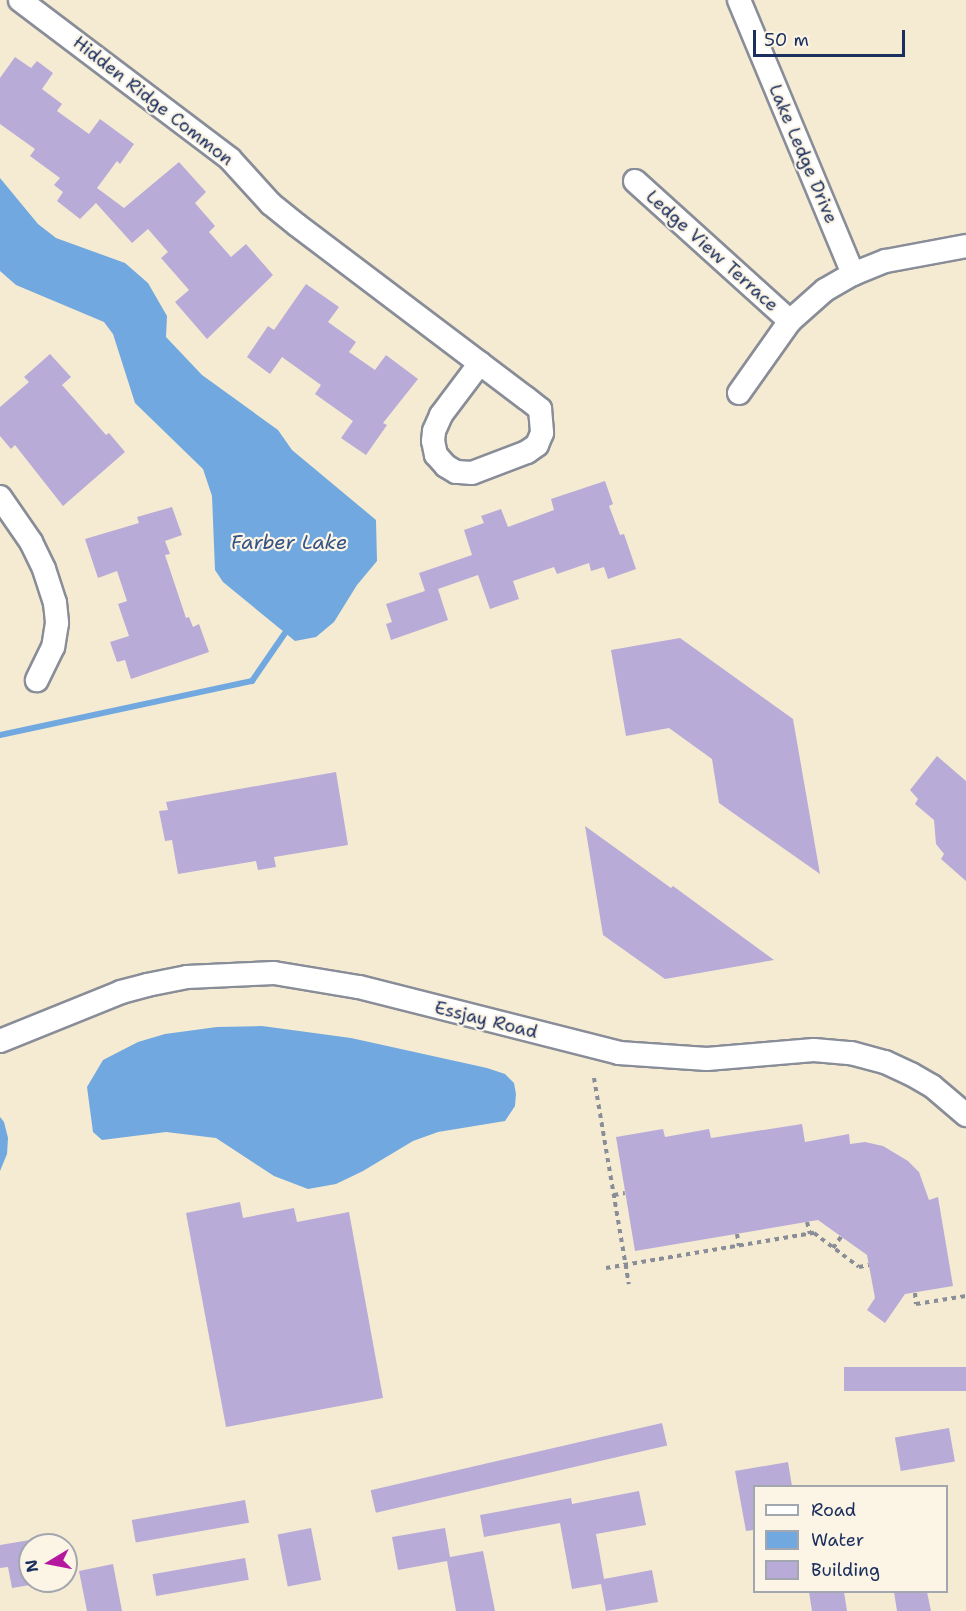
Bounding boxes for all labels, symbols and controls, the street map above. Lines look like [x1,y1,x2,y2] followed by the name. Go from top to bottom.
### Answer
[756,18,908,56] scale bar
[764,28,809,52] text: 50 m
[69,32,237,170] street label: Hidden Ridge Common
[764,81,842,227] street label: Lake Ledge Drive
[641,186,783,316] street label: Ledge View Terrace
[231,530,347,554] water label: Farber Lake
[432,997,540,1043] street label: Essjay Road
[753,1485,948,1593] legend
[811,1498,856,1522] text: Road
[811,1528,864,1552] text: Water
[18,1533,78,1593] north arrow
[20,1558,43,1574] text: N
[811,1558,880,1582] text: Building

